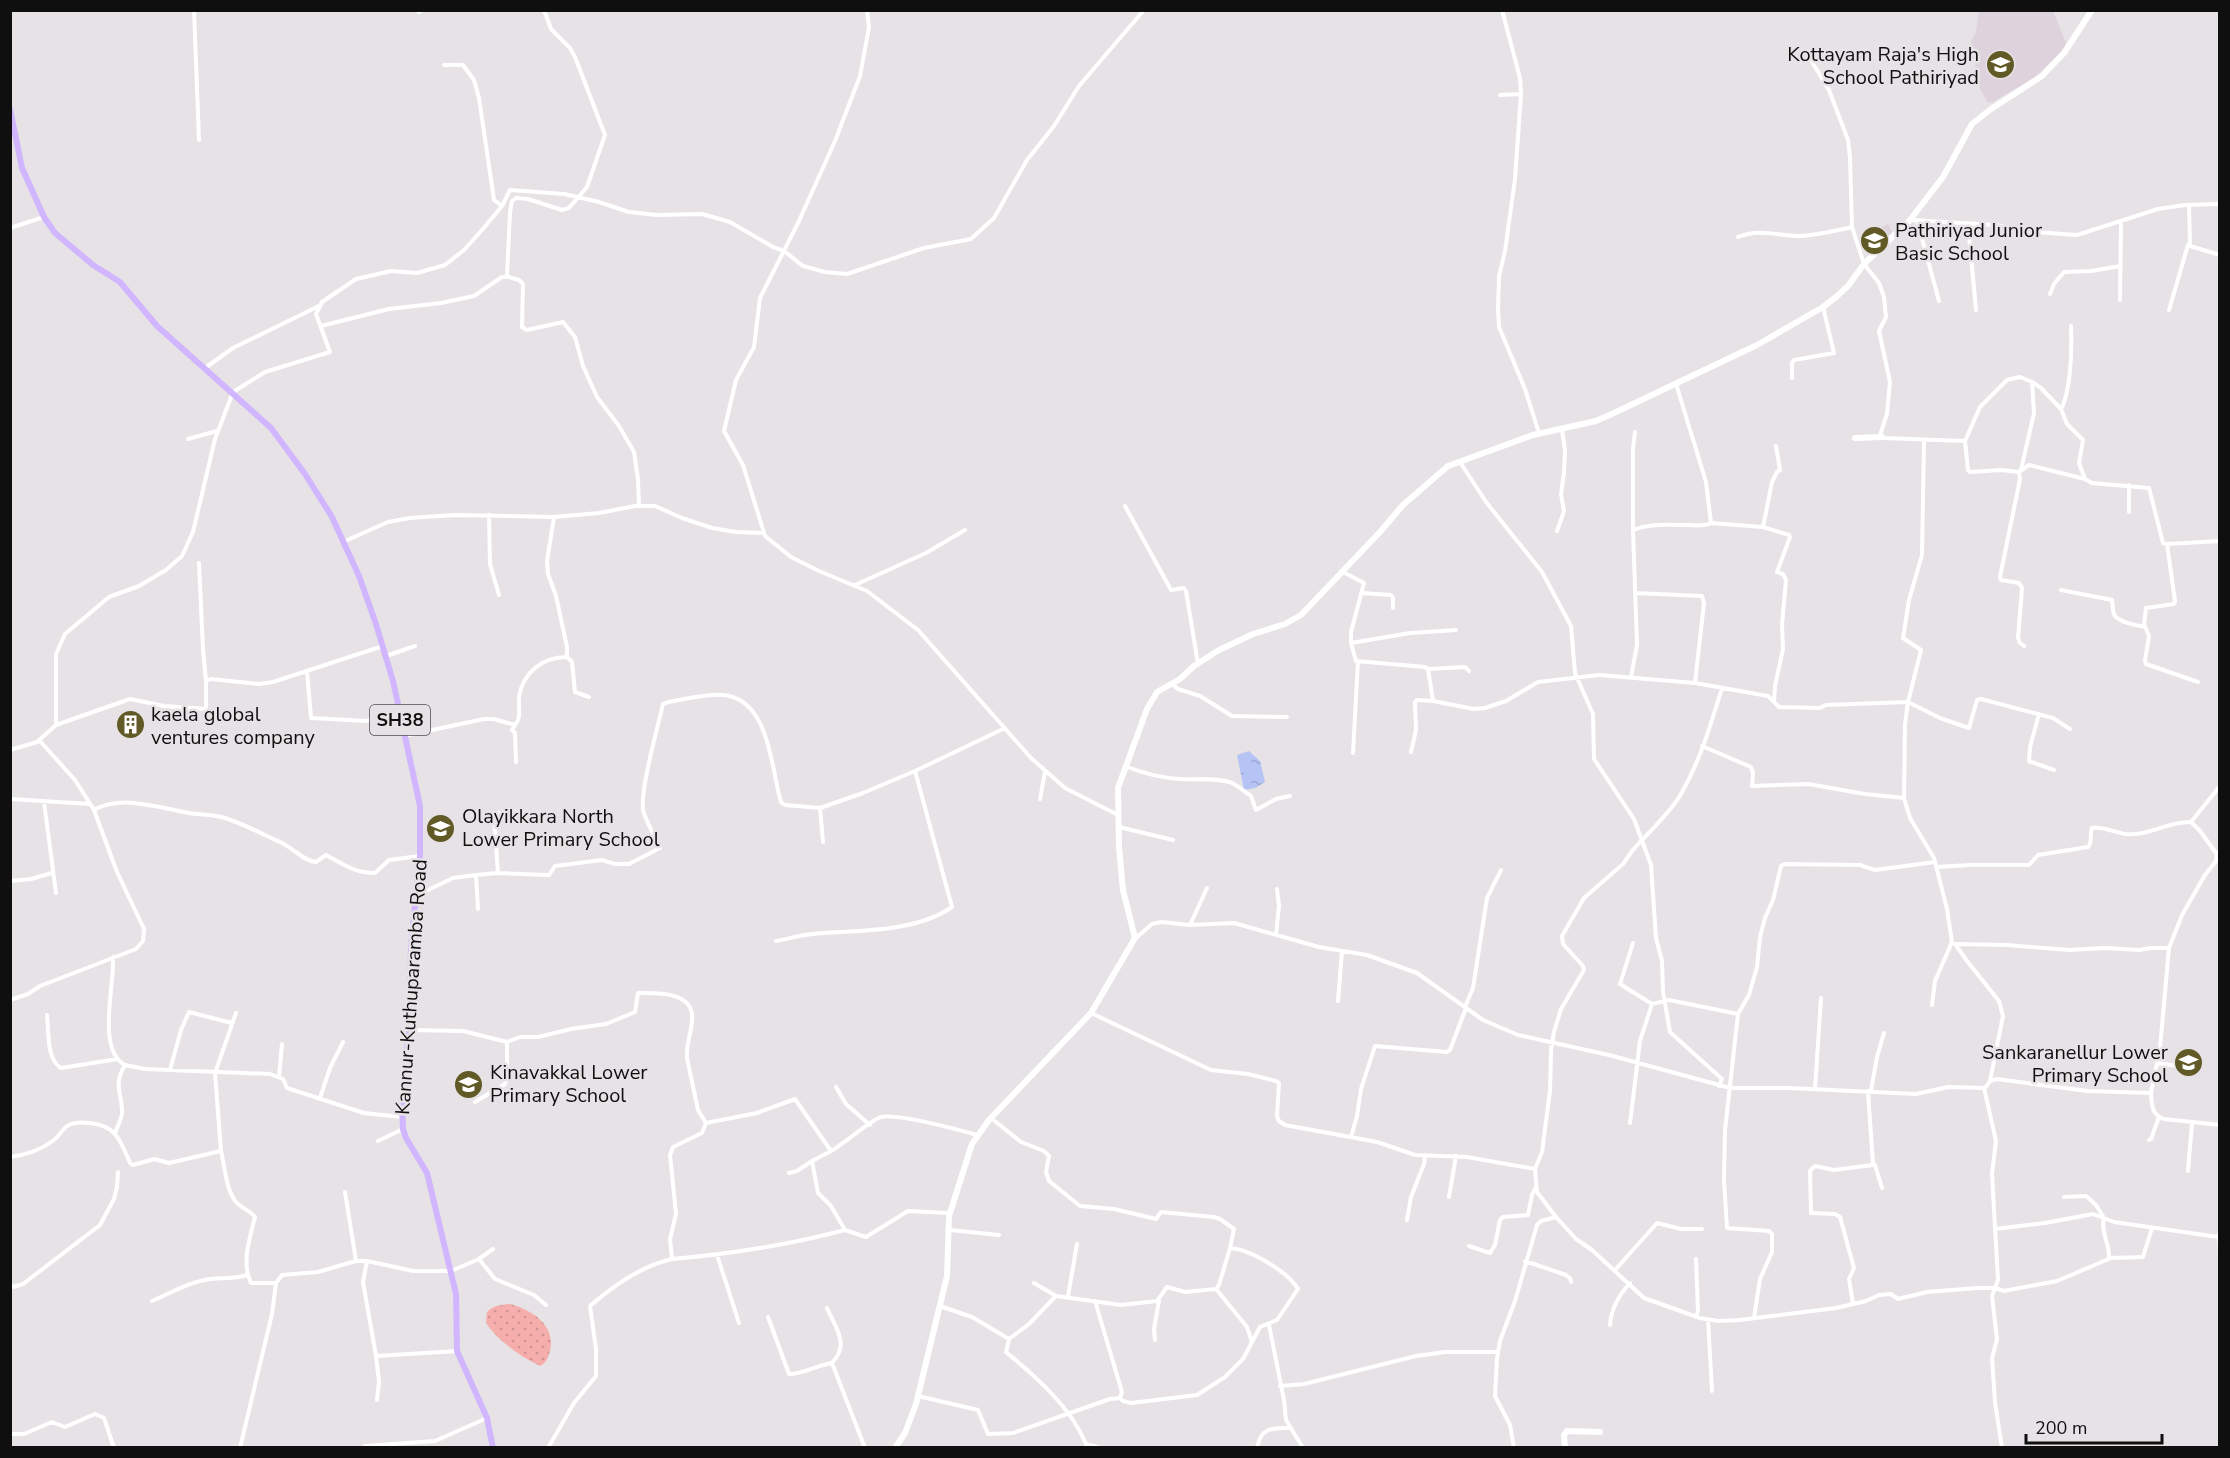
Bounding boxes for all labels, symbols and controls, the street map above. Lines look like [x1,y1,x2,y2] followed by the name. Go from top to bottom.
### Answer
[1787,41,1979,91] place label: Kottayam Raja's High School Pathiriyad
[1984,49,2016,81] school or university icon: Kottayam Raja's High School Pathiriyad
[1895,217,2042,267] place label: Pathiriyad Junior Basic School
[1858,225,1890,257] school or university icon: Pathiriyad Junior Basic School
[151,701,316,751] place label: kaela global ventures company
[370,705,430,735] road number: SH38
[114,709,146,741] building icon: kaela global ventures company
[462,803,660,853] place label: Olayikkara North Lower Primary School
[425,812,457,844] school or university icon: Olayikkara North Lower Primary School
[389,858,434,1116] street label: Kannur-Kuthuparamba Road
[1982,1039,2168,1089] place label: Sankaranellur Lower Primary School
[2173,1047,2205,1079] school or university icon: Sankaranellur Lower Primary School
[490,1059,647,1109] place label: Kinavakkal Lower Primary School
[453,1068,485,1100] school or university icon: Kinavakkal Lower Primary School
[2026,1407,2162,1445] scale bar
[2035,1416,2087,1440] text: 200 m

